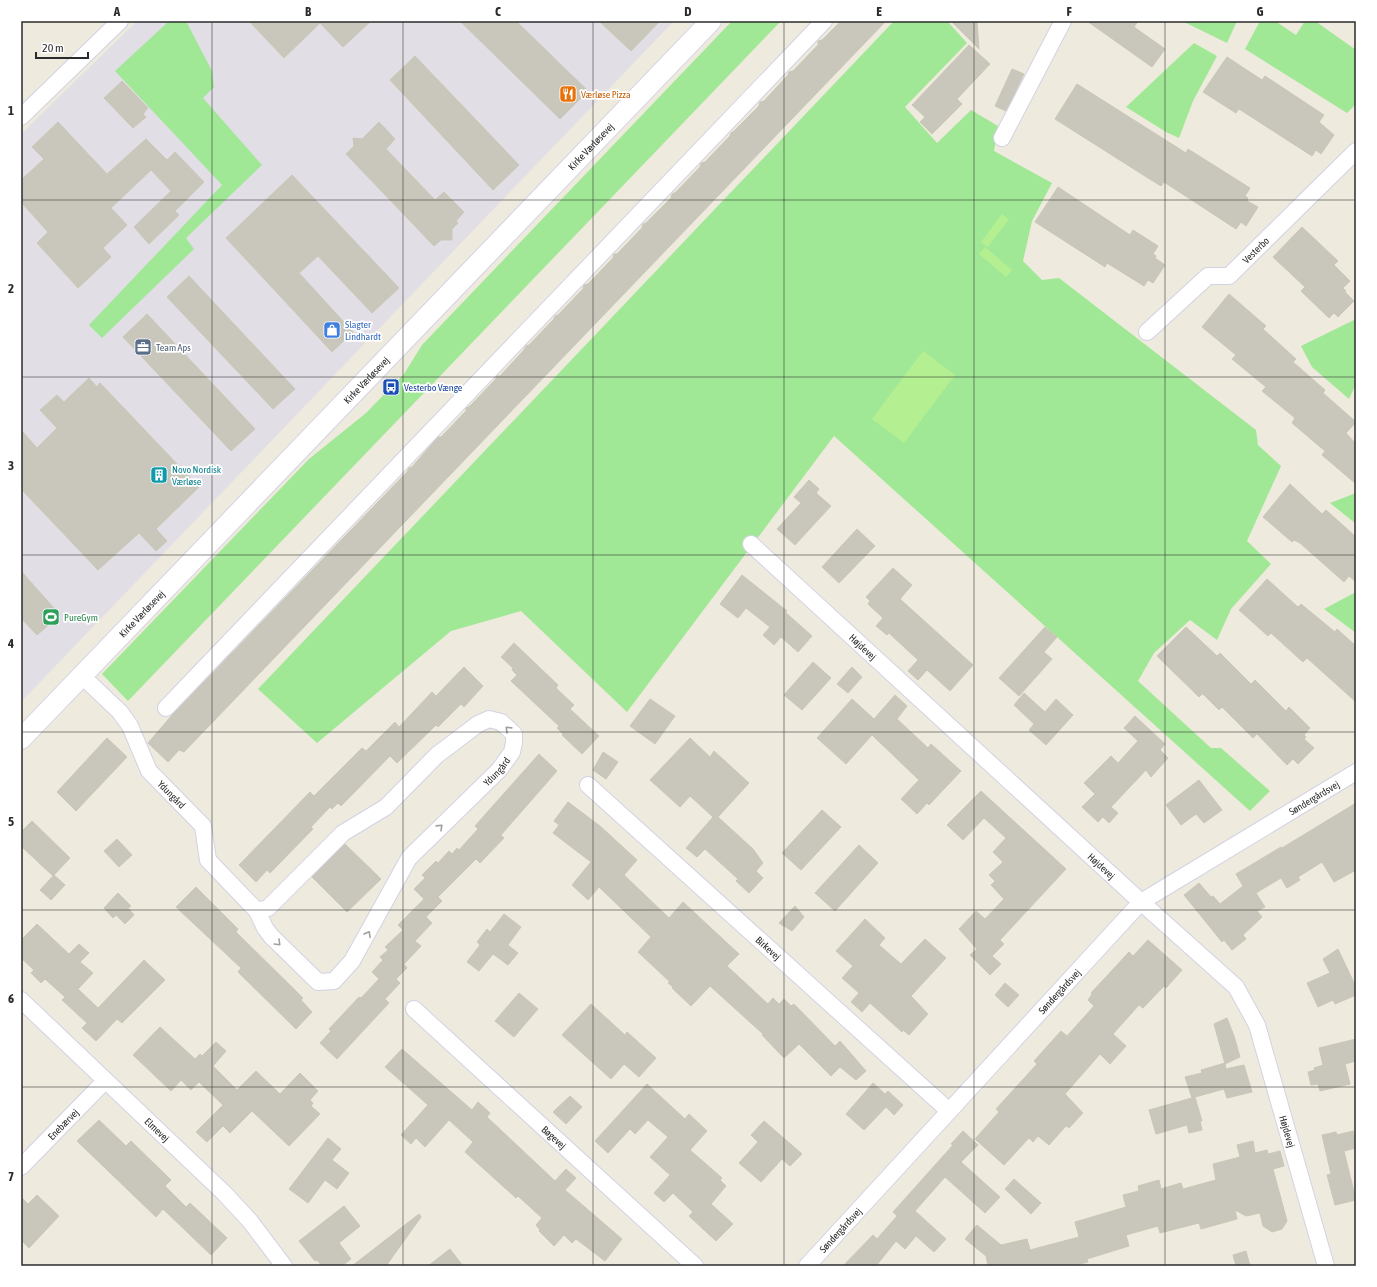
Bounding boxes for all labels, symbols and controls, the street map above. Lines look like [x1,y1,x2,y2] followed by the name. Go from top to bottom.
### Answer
[113,4,121,19] text: A
[305,4,312,19] text: B
[495,4,501,19] text: C
[684,4,692,19] text: D
[876,4,882,19] text: E
[1066,4,1072,19] text: F
[1257,4,1264,19] text: G
[36,34,88,60] scale bar
[42,41,64,55] text: 20 m
[558,84,578,104] restaurant icon: Værløse Pizza
[581,89,631,100] place label: Værløse Pizza
[8,103,14,118] text: 1
[566,121,616,172] street label: Kirke Værløsevej
[1240,235,1271,266] street label: Vesterbo
[8,281,14,296] text: 2
[345,319,381,342] place label: Slagter Lindhardt
[322,320,342,340] shop icon: Slagter Lindhardt
[133,337,153,357] office icon: Team Aps
[156,342,191,353] place label: Team Aps
[342,355,391,406] street label: Kirke Værløsevej
[381,377,401,397] bus stop icon: Vesterbo Vænge
[404,382,463,393] place label: Vesterbo Vænge
[8,458,14,473] text: 3
[172,464,222,487] place label: Novo Nordisk Værløse
[149,465,169,485] building icon: Novo Nordisk Værløse
[117,588,167,640] street label: Kirke Værløsevej
[41,607,61,627] sports icon: PureGym
[64,612,98,623] place label: PureGym
[847,632,878,662] street label: Højdevej
[7,636,14,651] text: 4
[505,726,513,734] one-way arrow
[481,755,513,788] street label: Ydungård
[155,778,188,811] street label: Ydungård
[1287,779,1341,817] street label: Søndergårdsvej
[8,814,14,829] text: 5
[435,825,443,832] one-way arrow
[1085,851,1117,881] street label: Højdevej
[363,931,370,938] one-way arrow
[753,934,783,962] street label: Birkevej
[273,938,281,946] one-way arrow
[1036,967,1083,1016] street label: Søndergårdsvej
[8,991,14,1006] text: 6
[46,1107,81,1142] street label: Enebærvej
[1277,1114,1297,1149] street label: Højdevej
[142,1116,171,1144] street label: Elmevej
[539,1124,568,1151] street label: Bøgevej
[8,1169,14,1184] text: 7
[817,1206,864,1255] street label: Søndergårdsvej

